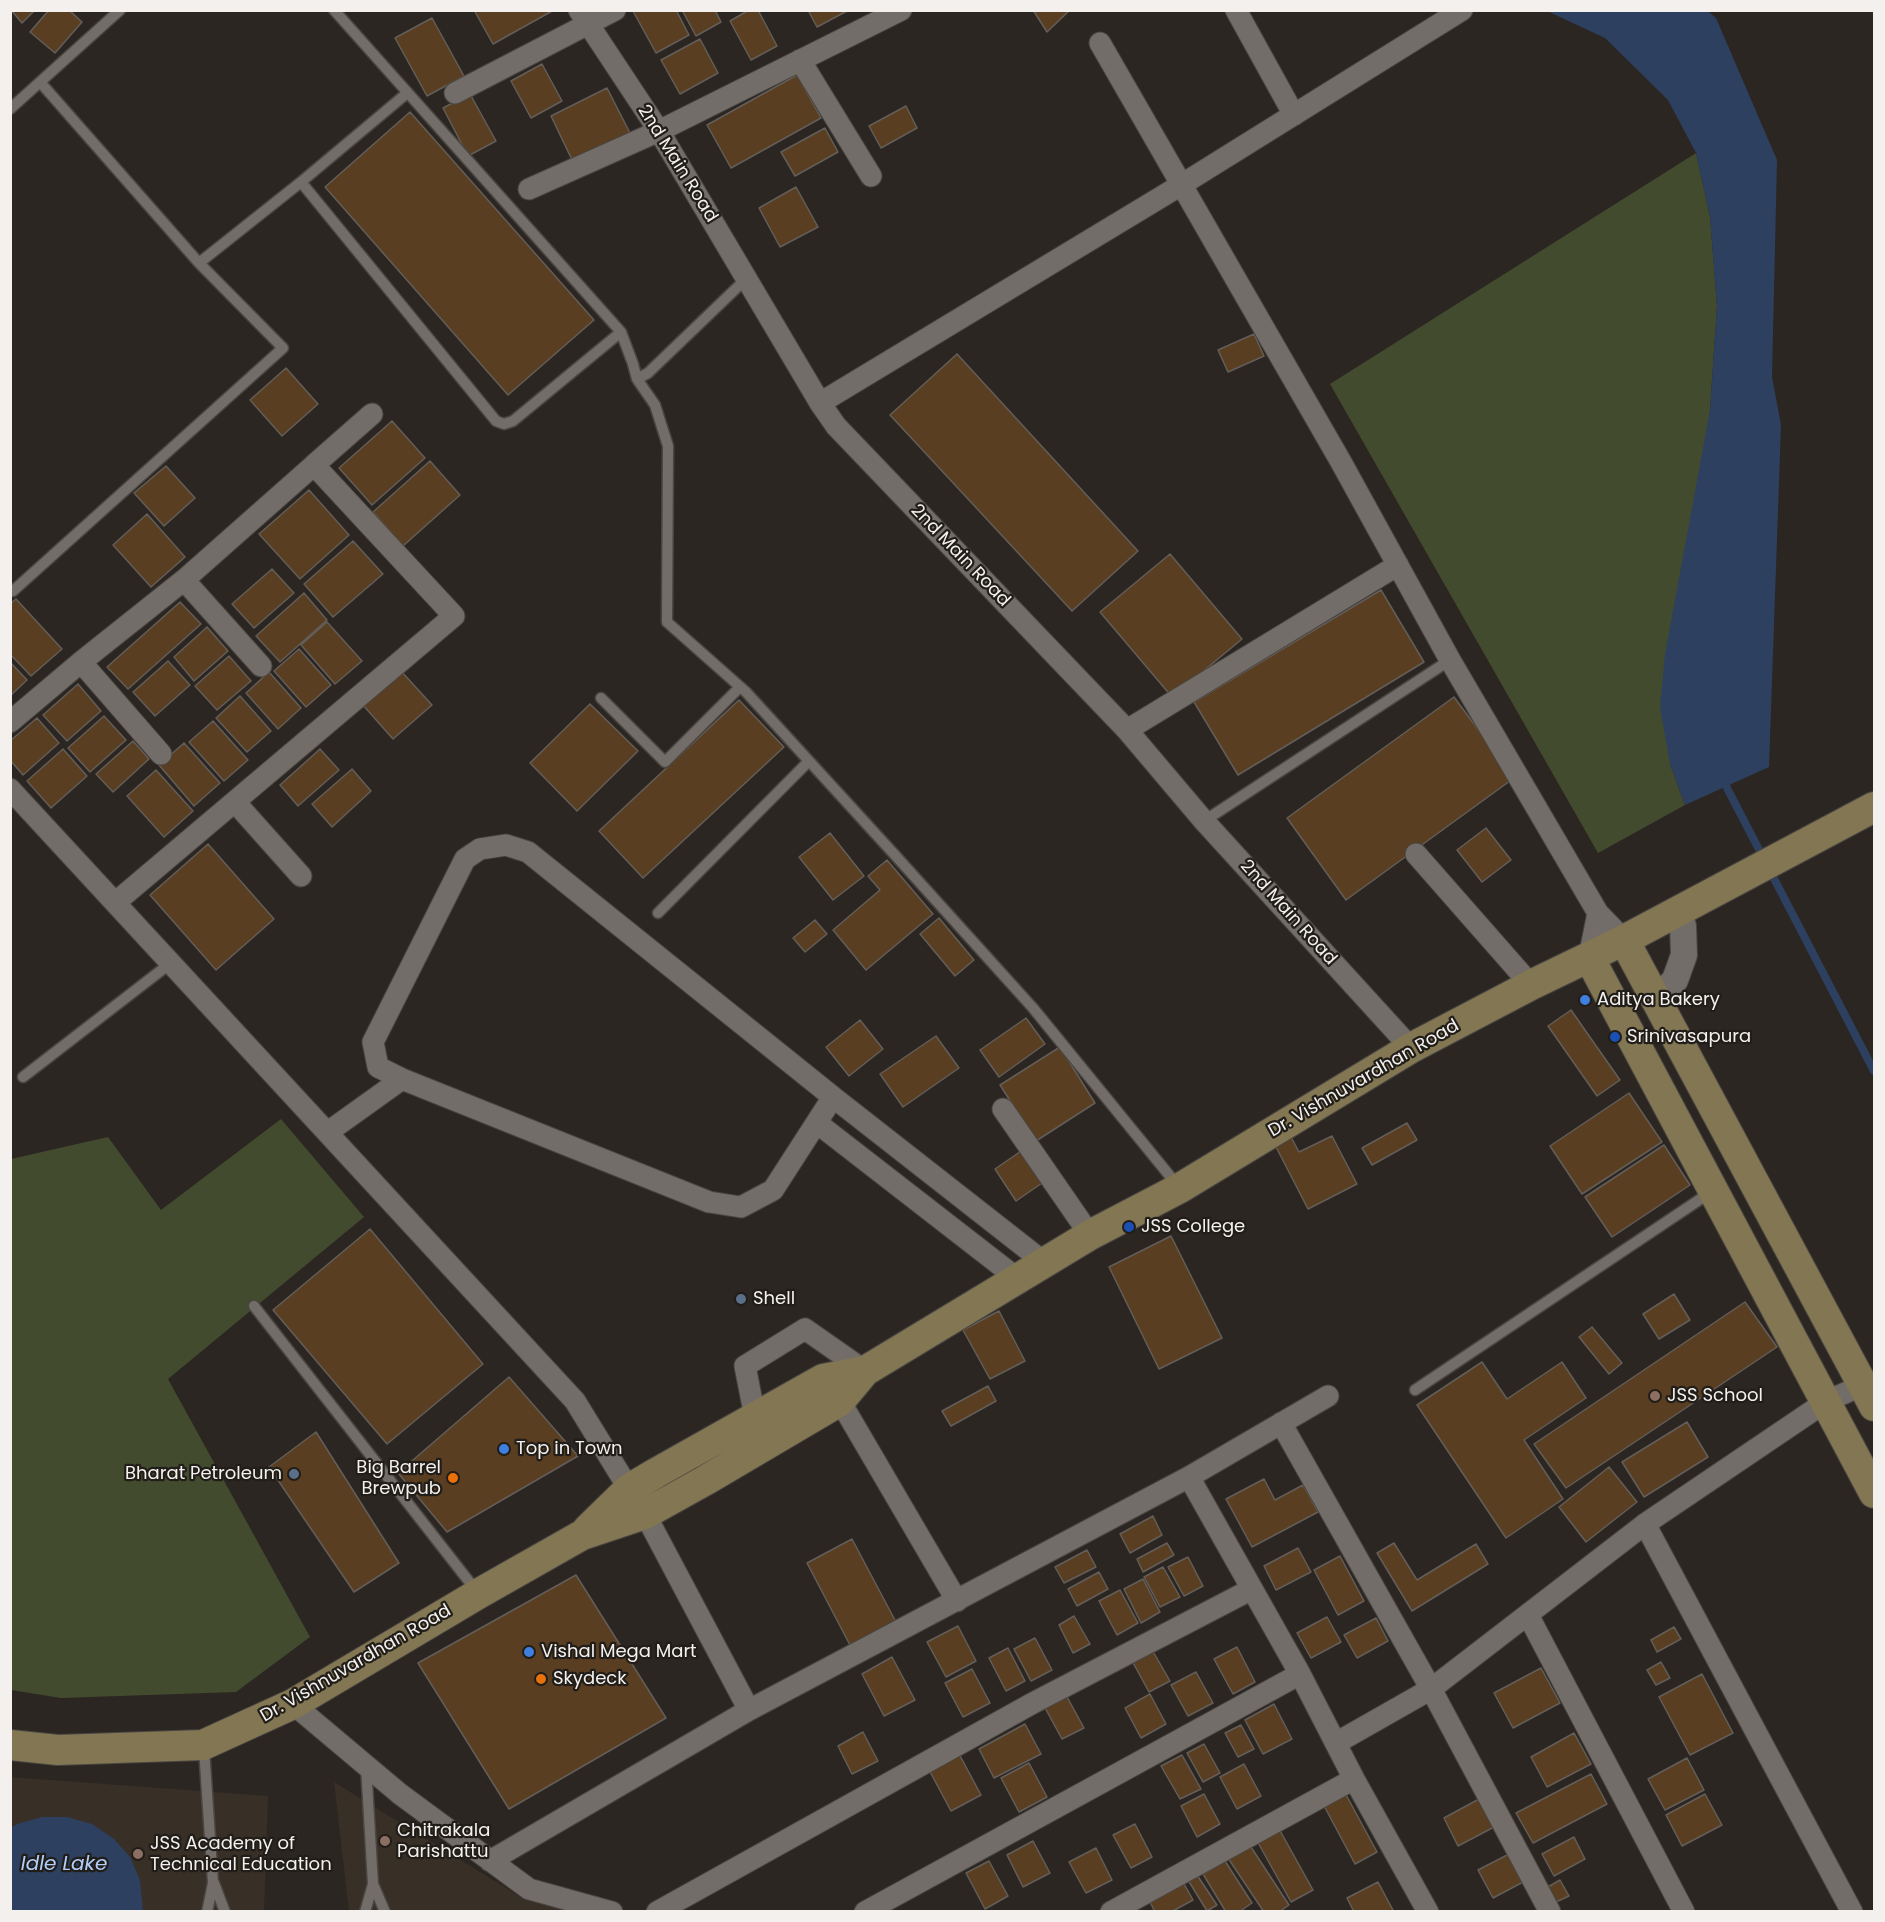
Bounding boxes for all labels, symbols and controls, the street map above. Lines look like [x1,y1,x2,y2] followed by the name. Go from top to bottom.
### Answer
[632,101,722,227] street label: 2nd Main Road
[906,500,1014,612] street label: 2nd Main Road
[1235,856,1341,970] street label: 2nd Main Road
[1597,989,1720,1011] place label: Aditya Bakery
[1578,993,1592,1007] marker: Aditya Bakery
[1265,1016,1463,1142] street label: Dr. Vishnuvardhan Road
[1627,1026,1751,1048] place label: Srinivasapura
[1608,1030,1622,1044] marker: Srinivasapura
[1141,1216,1245,1238] place label: JSS College
[1122,1220,1136,1234] marker: JSS College
[753,1288,795,1310] place label: Shell
[734,1292,748,1306] marker: Shell
[1667,1385,1763,1407] place label: JSS School
[1648,1389,1662,1403] marker: JSS School
[516,1438,623,1460] place label: Top in Town
[497,1442,511,1456] marker: Top in Town
[356,1457,441,1500] place label: Big Barrel Brewpub
[125,1463,282,1485] place label: Bharat Petroleum
[287,1467,301,1481] marker: Bharat Petroleum
[446,1471,460,1485] marker: Big Barrel Brewpub
[257,1601,455,1727] street label: Dr. Vishnuvardhan Road
[541,1641,697,1663] place label: Vishal Mega Mart
[522,1645,536,1659] marker: Vishal Mega Mart
[553,1668,626,1690] place label: Skydeck
[534,1672,548,1686] marker: Skydeck
[397,1820,490,1862] place label: Chitrakala Parishattu
[150,1833,332,1876] place label: JSS Academy of Technical Education
[378,1834,392,1848] marker: Chitrakala Parishattu
[131,1847,145,1861] marker: JSS Academy of Technical Education
[21,1853,107,1877] water label: Idle Lake

